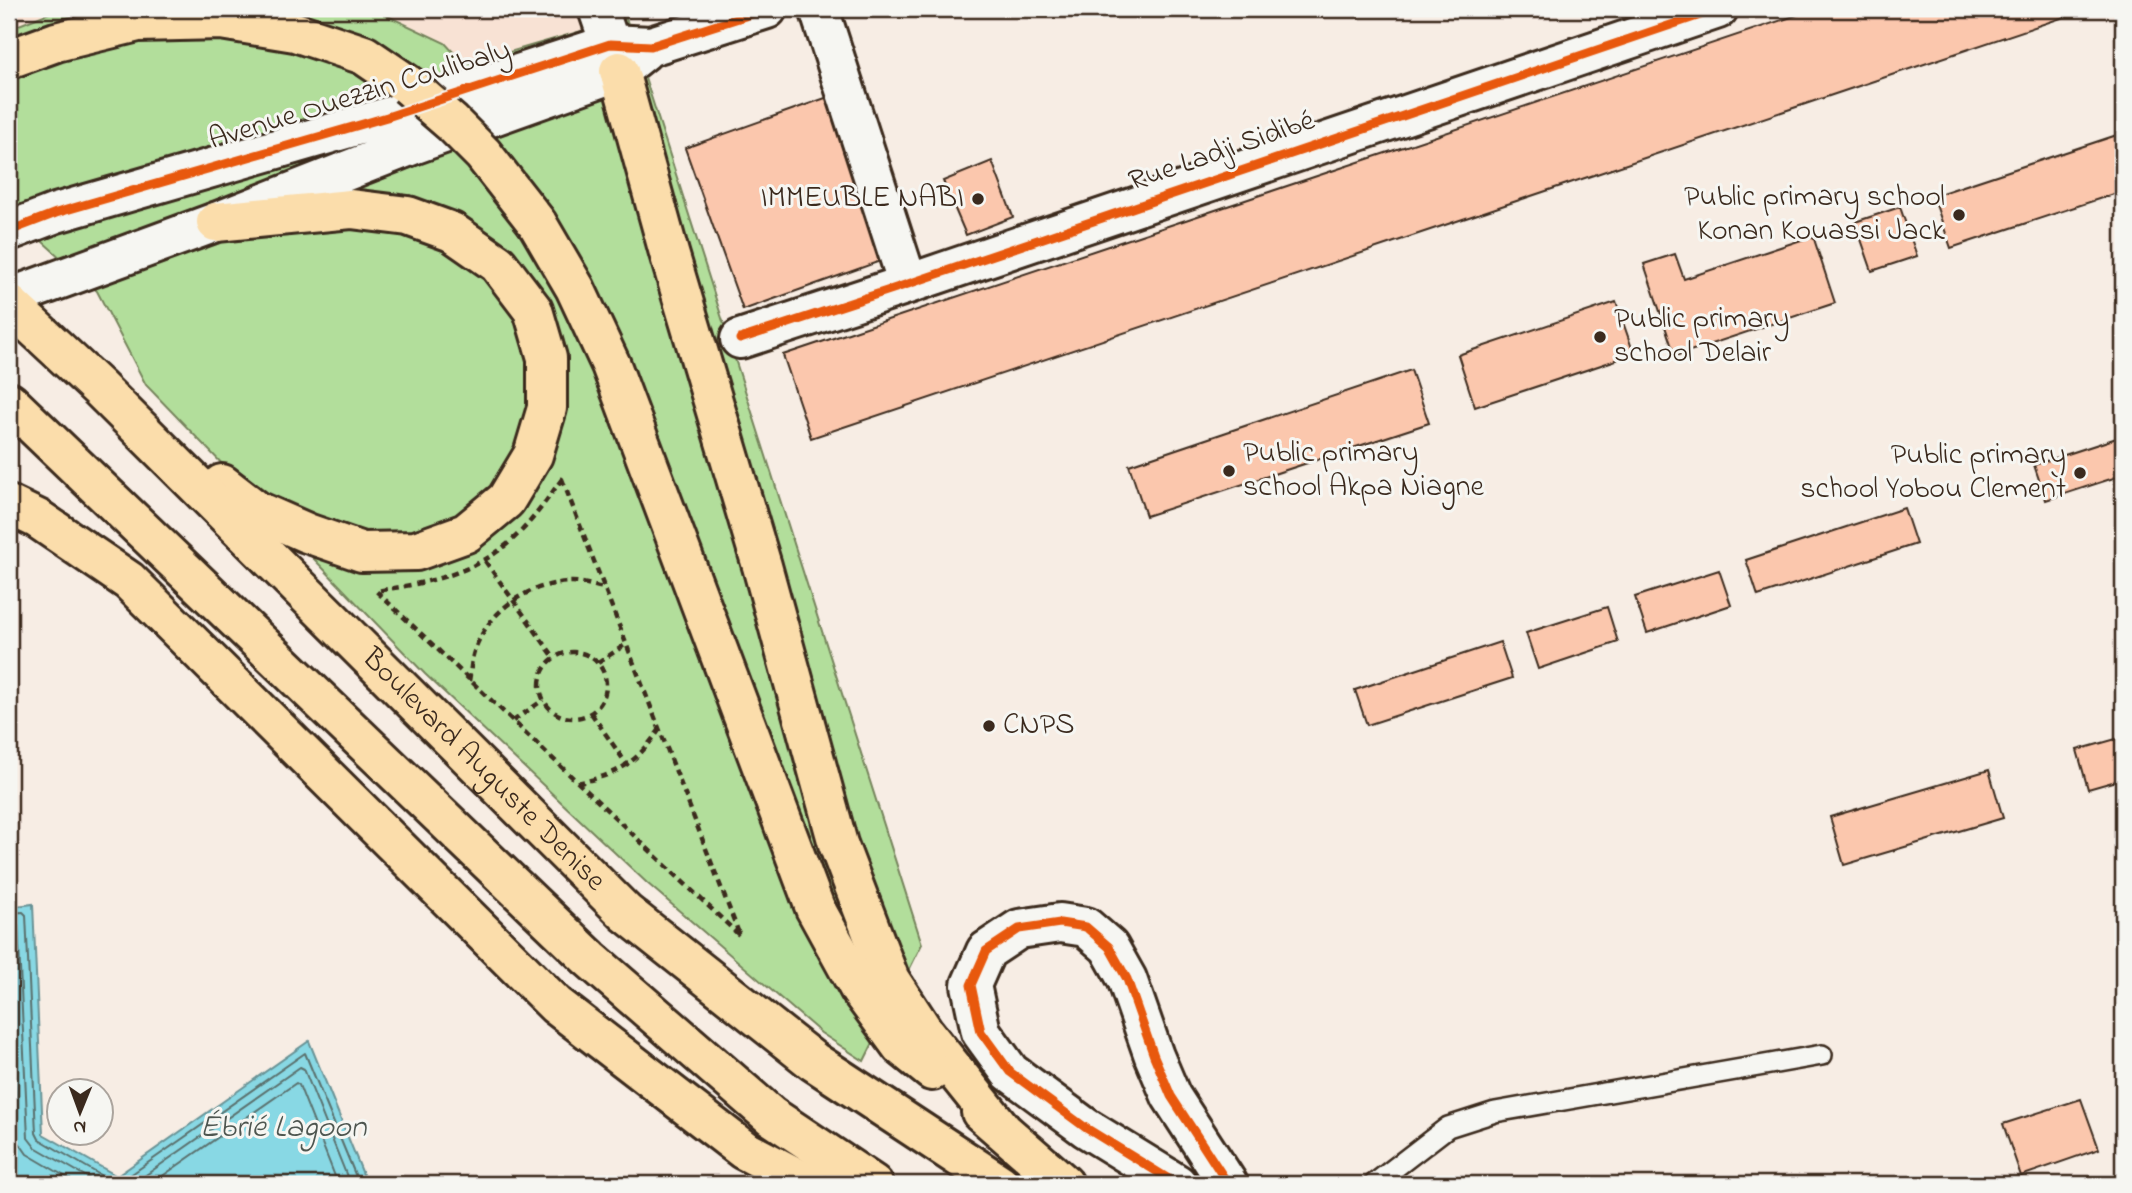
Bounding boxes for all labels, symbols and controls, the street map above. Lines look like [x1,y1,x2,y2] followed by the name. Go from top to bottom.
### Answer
[204,29,516,163] street label: Avenue Ouezzin Coulibaly
[1123,99,1321,204] street label: Rue Ladji Sidibé
[1684,176,1946,254] place label: Public primary school Konan Kouassi Jack
[760,177,964,221] place label: IMMEUBLE NABI
[970,191,986,207] marker: IMMEUBLE NABI
[1951,207,1967,223] marker: Public primary school Konan Kouassi Jack
[1614,298,1789,376] place label: Public primary school Delair
[1592,329,1608,345] marker: Public primary school Delair
[1243,432,1484,510] place label: Public primary school Akpa Niagne
[1800,434,2066,512] place label: Public primary school Yobou Clement
[1221,463,1237,479] marker: Public primary school Akpa Niagne
[2072,465,2088,481] marker: Public primary school Yobou Clement
[350,638,616,903] street label: Boulevard Auguste Denise
[1003,704,1075,748] place label: CNPS
[981,718,997,734] marker: CNPS
[46,1078,116,1148] north arrow
[200,1105,368,1152] water label: Ébrié Lagoon
[73,1113,86,1140] text: N

